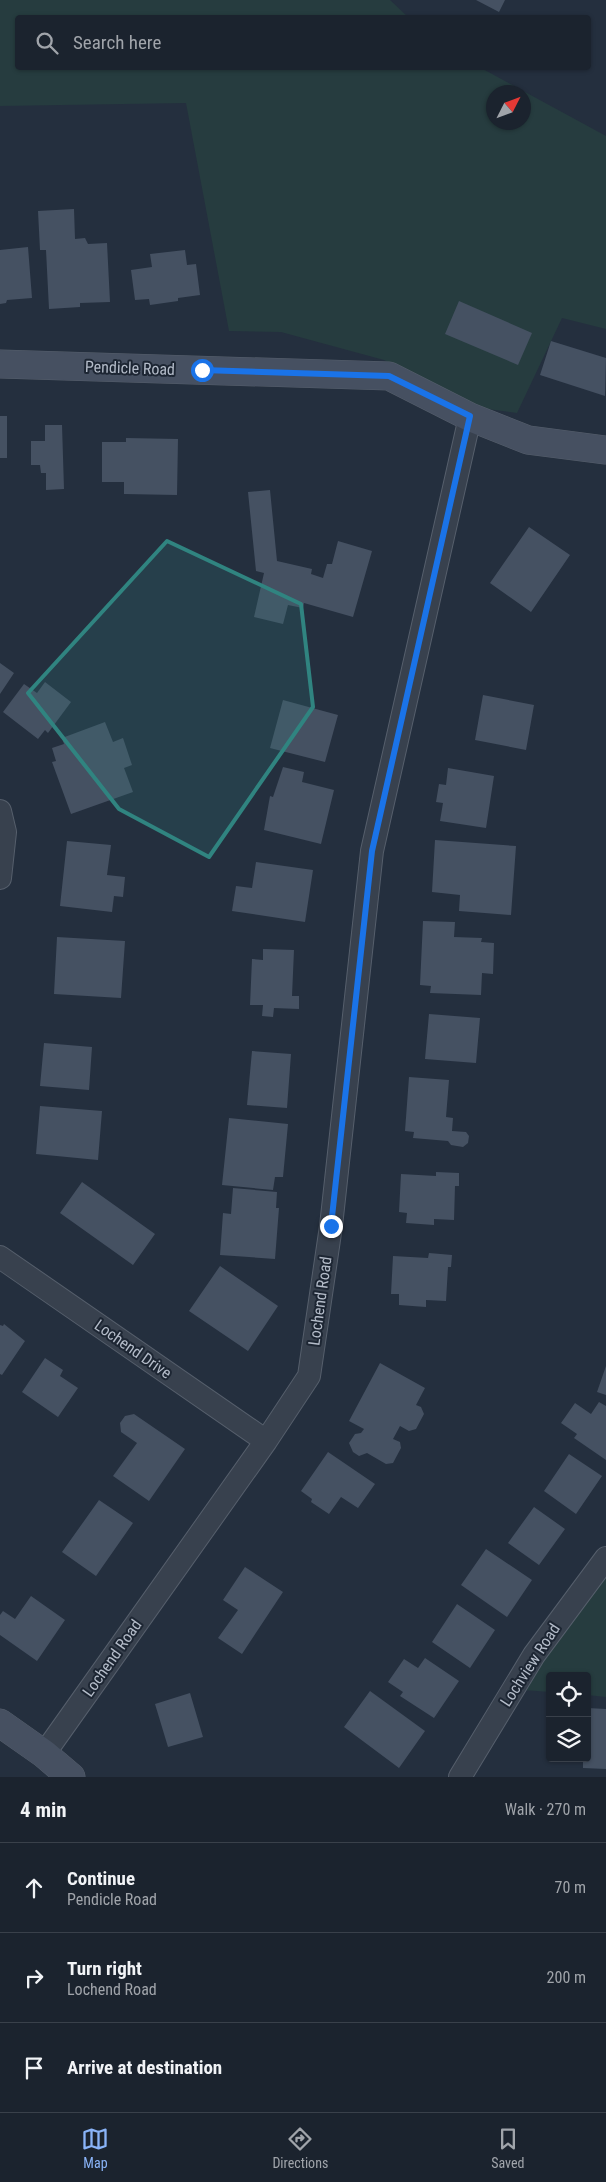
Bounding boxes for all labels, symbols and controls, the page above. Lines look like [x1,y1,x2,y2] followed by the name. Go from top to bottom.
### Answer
[15,15,591,70] search box
[33,29,61,57] icon: search
[73,31,161,54] text: Search here
[486,85,531,130] north arrow
[85,357,175,379] street label: Pendicle Road
[191,359,214,382] route start
[320,1215,343,1238] route end
[304,1255,336,1347] street label: Lochend Road
[91,1316,175,1382] street label: Lochend Drive
[78,1616,146,1700] street label: Lochend Road
[496,1620,564,1710] street label: Lochview Road
[546,1672,591,1762] map controls
[546,1672,591,1717] button: locate
[546,1717,591,1762] button: layers
[20,1798,67,1822] text: 4 min
[505,1800,586,1819] text: Walk · 270 m
[67,1867,135,1890] text: Continue
[20,1874,48,1902] icon: ahead
[554,1878,586,1897] text: 70 m
[67,1890,157,1909] text: Pendicle Road
[67,1957,142,1980] text: Turn right
[20,1964,48,1992] icon: right
[547,1968,586,1987] text: 200 m
[67,1980,157,1999] text: Lochend Road
[20,2054,48,2082] icon: arrive
[67,2056,222,2079] text: Arrive at destination
[81,2125,109,2171] tab: Map
[272,2125,328,2171] tab: Directions
[491,2125,525,2171] tab: Saved

